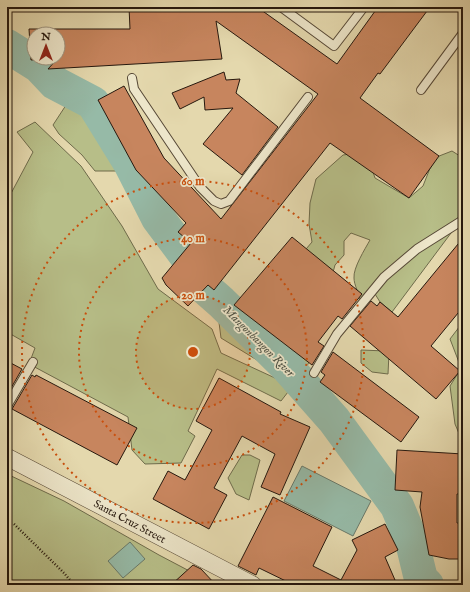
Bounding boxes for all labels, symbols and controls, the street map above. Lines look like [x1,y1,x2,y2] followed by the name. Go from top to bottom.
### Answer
[26,26,66,66] north arrow
[40,30,51,44] text: N
[182,174,205,189] text: 60 m
[181,231,206,246] text: 40 m
[181,288,205,303] text: 20 m
[219,302,298,382] water label: Mangonbangon River
[186,345,200,359] centre of rings
[91,497,168,547] street label: Santa Cruz Street

